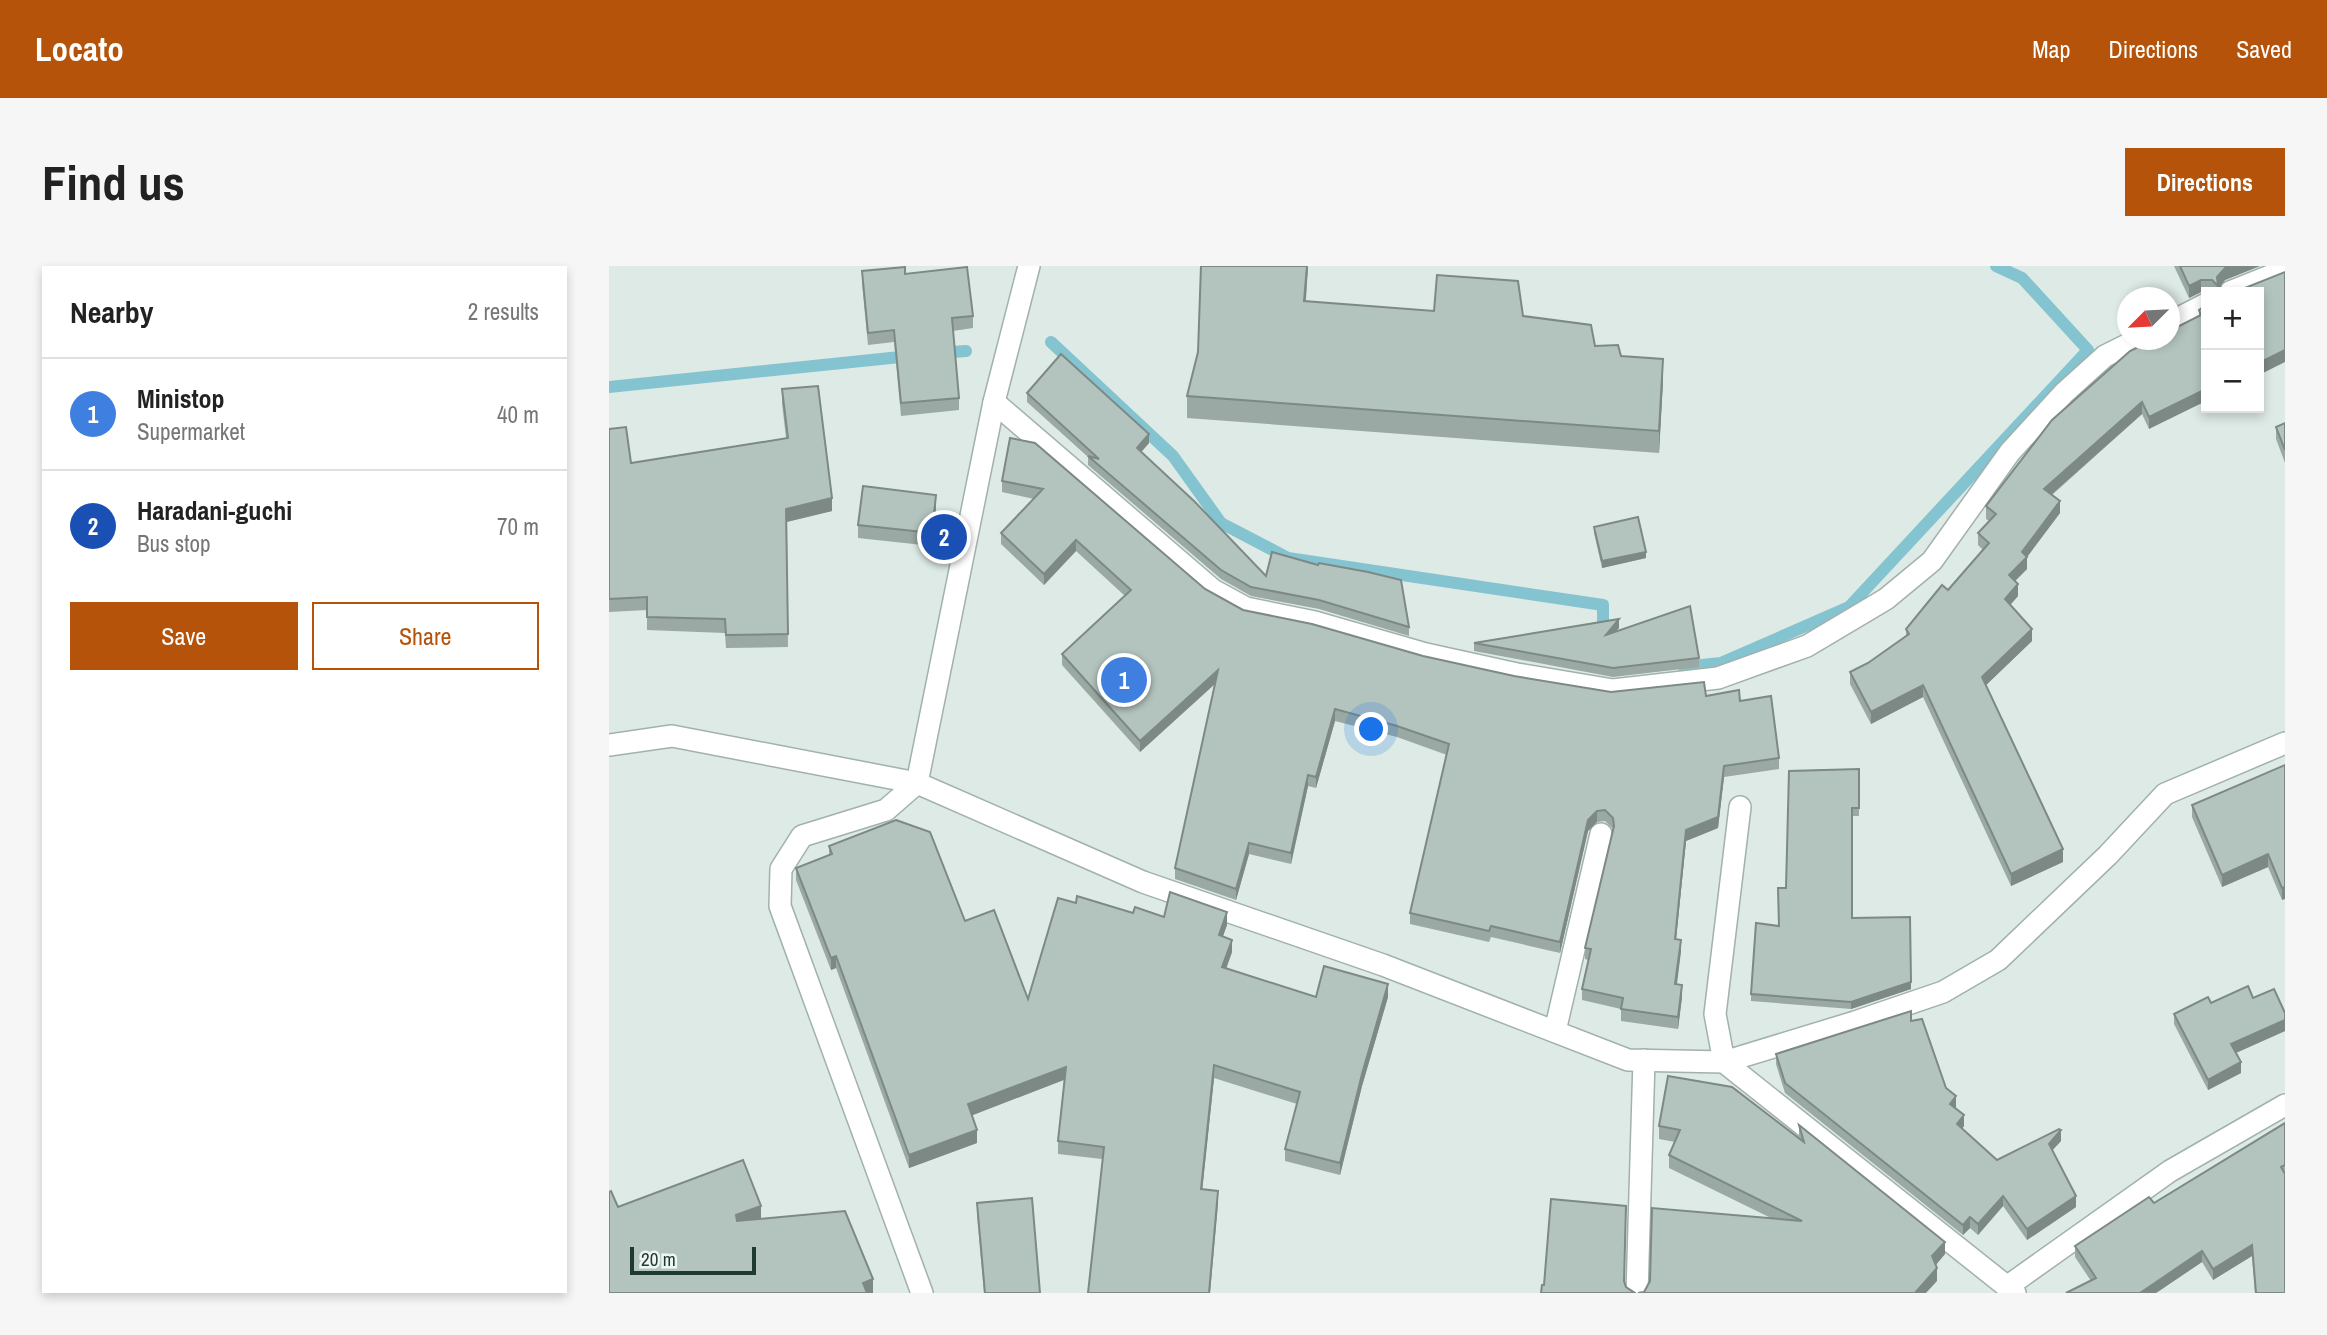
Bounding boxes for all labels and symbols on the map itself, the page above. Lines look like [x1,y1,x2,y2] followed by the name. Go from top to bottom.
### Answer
[2117,287,2180,350] north arrow
[921,511,967,563] pin: 2
[1101,654,1147,706] pin: 1
[1354,712,1388,746] your location
[630,1244,756,1276] scale bar

